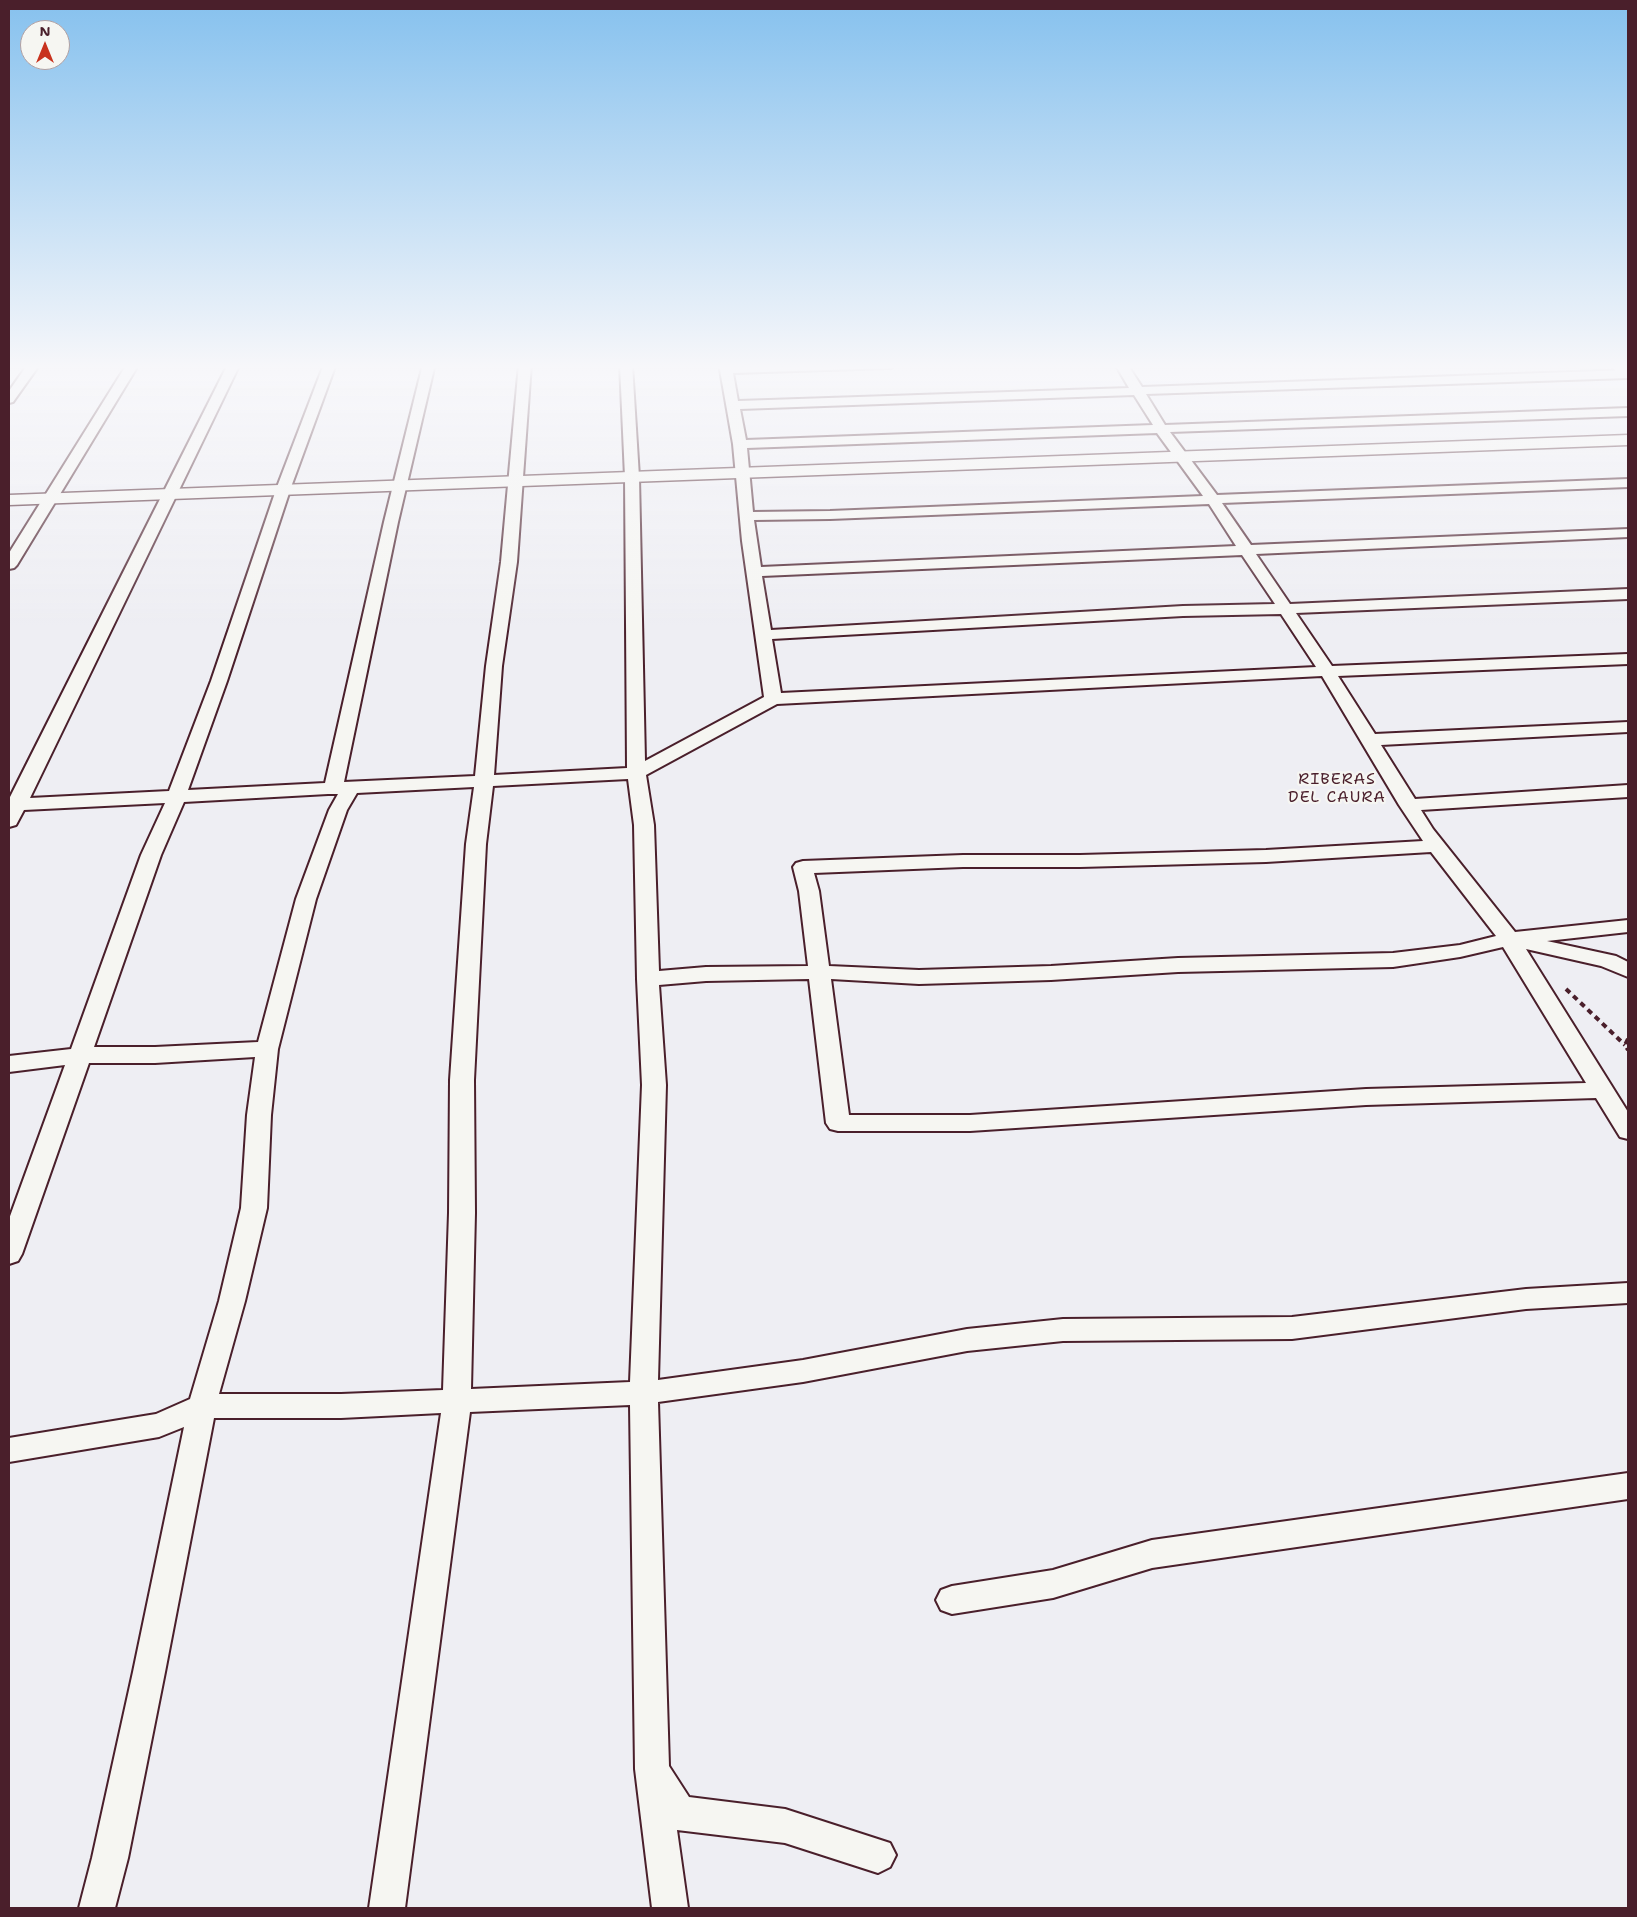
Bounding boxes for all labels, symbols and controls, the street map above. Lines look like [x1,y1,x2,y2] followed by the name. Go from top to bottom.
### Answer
[20,20,70,70] north arrow
[39,22,51,40] text: N
[1287,770,1387,808] district label: RIBERAS DEL CAURA

